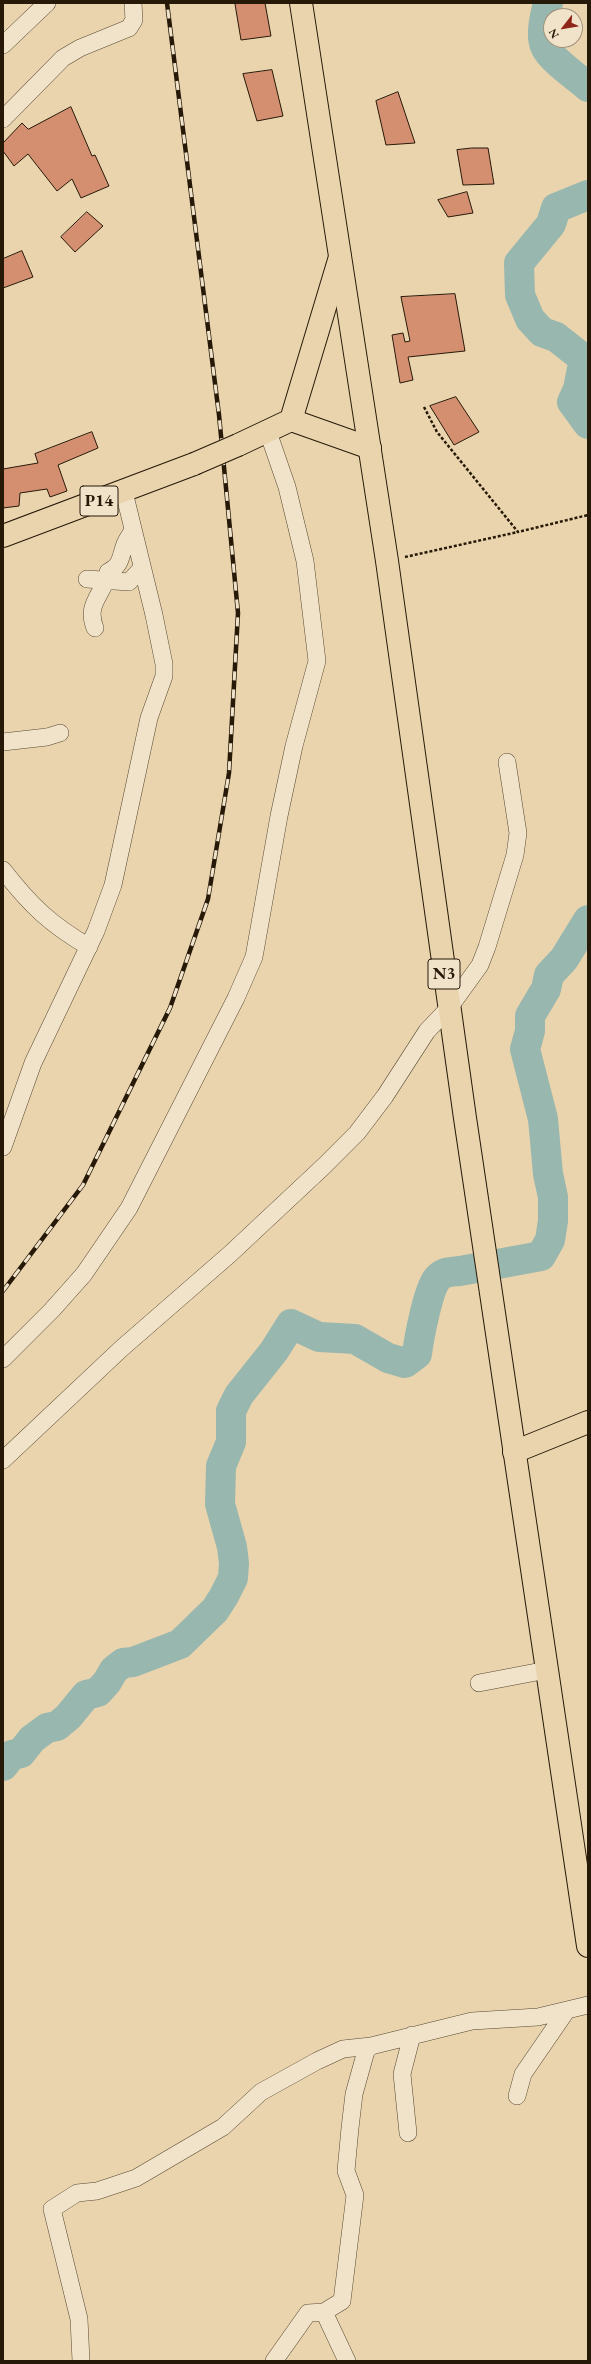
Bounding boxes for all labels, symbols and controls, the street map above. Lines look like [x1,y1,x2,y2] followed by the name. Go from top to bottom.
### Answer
[543,8,583,48] north arrow
[545,26,562,41] text: N
[80,486,118,516] road number: P14
[428,959,460,989] road number: N3

